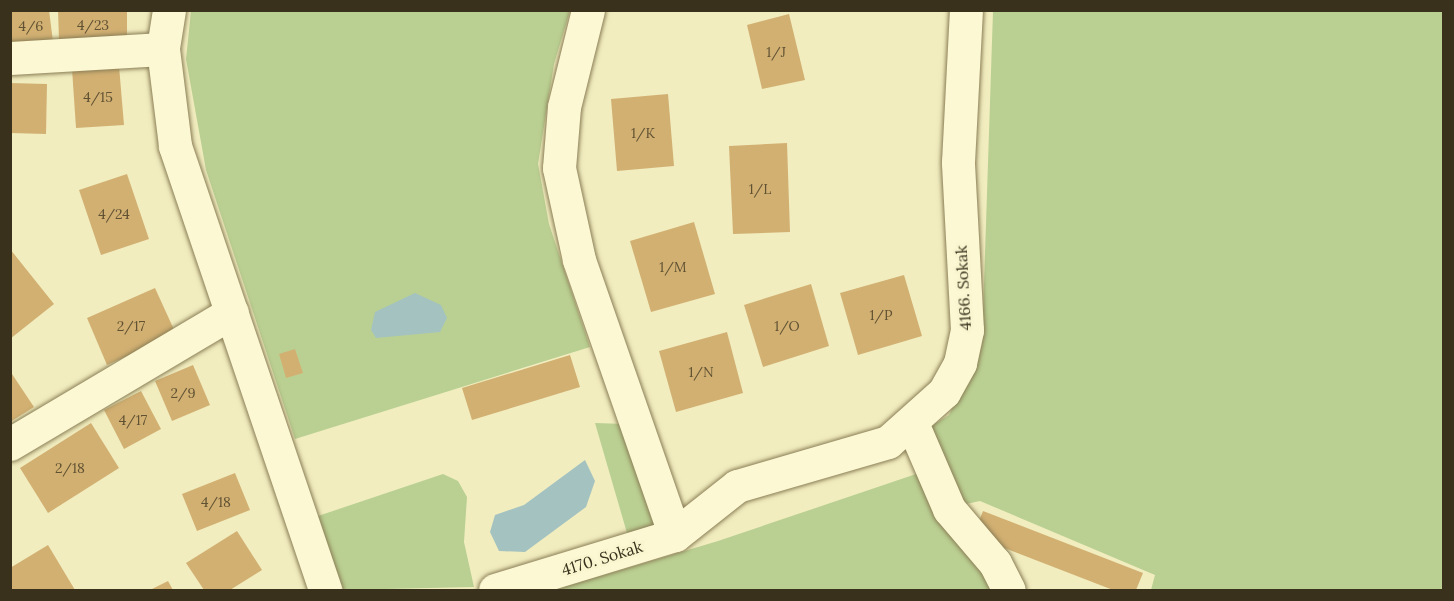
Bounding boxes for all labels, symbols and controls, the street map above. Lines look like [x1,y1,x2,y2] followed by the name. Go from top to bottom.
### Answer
[77,17,109,33] house number: 4/23
[19,18,43,34] house number: 4/6
[766,44,786,60] house number: 1/J
[83,89,113,105] house number: 4/15
[631,125,655,141] house number: 1/K
[749,181,771,197] house number: 1/L
[98,206,130,222] house number: 4/24
[951,245,975,331] street label: 4166. Sokak
[659,259,687,275] house number: 1/M
[870,307,892,323] house number: 1/P
[117,318,145,334] house number: 2/17
[774,318,800,334] house number: 1/O
[688,364,714,380] house number: 1/N
[171,385,195,401] house number: 2/9
[119,412,147,428] house number: 4/17
[55,460,85,476] house number: 2/18
[201,494,231,510] house number: 4/18
[559,537,645,579] street label: 4170. Sokak

